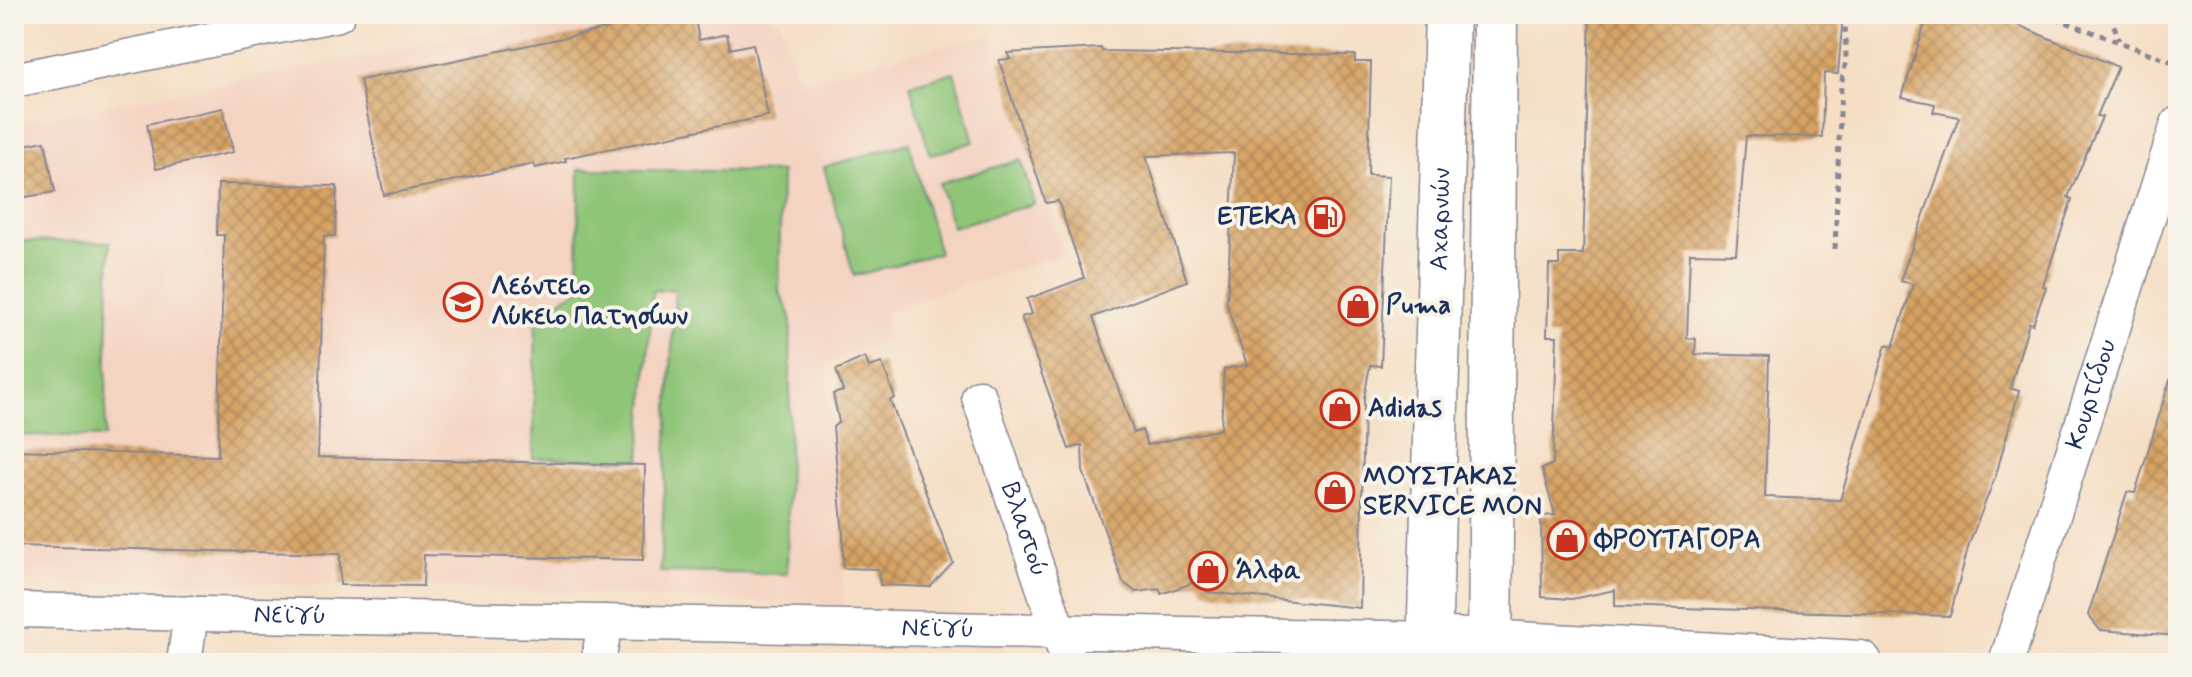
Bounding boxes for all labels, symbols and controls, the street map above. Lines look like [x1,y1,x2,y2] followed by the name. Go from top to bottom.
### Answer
[1423,167,1460,271] street label: Αχαρνών
[1304,196,1346,238] fuel station icon: ΕΤΕΚΑ
[1217,200,1297,234] place label: ΕΤΕΚΑ
[491,270,689,334] place label: Λεόντειο Λύκειο Πατησίων
[442,281,484,323] school or university icon: Λεόντειο Λύκειο Πατησίων
[1337,285,1379,327] shop icon: Puma
[1386,289,1451,323] place label: Puma
[2058,335,2125,454] street label: Κουρτίδου
[1319,388,1361,430] shop icon: Adidas
[1368,392,1442,426] place label: Adidas
[1363,460,1542,524] place label: ΜΟΥΣΤΑΚΑΣ SERVICE ΜΟΝ
[1314,471,1356,513] shop icon: ΜΟΥΣΤΑΚΑΣ SERVICE ΜΟΝ
[992,478,1056,581] street label: Βλαστού
[1546,519,1588,561] shop icon: ΦΡΟΥΤΑΓΟΡΑ
[1593,523,1761,557] place label: ΦΡΟΥΤΑΓΟΡΑ
[1187,550,1229,592] shop icon: Άλφα
[1236,554,1301,588] place label: Άλφα
[253,598,327,633] street label: Νεϊγύ
[901,611,974,647] street label: Νεϊγύ

